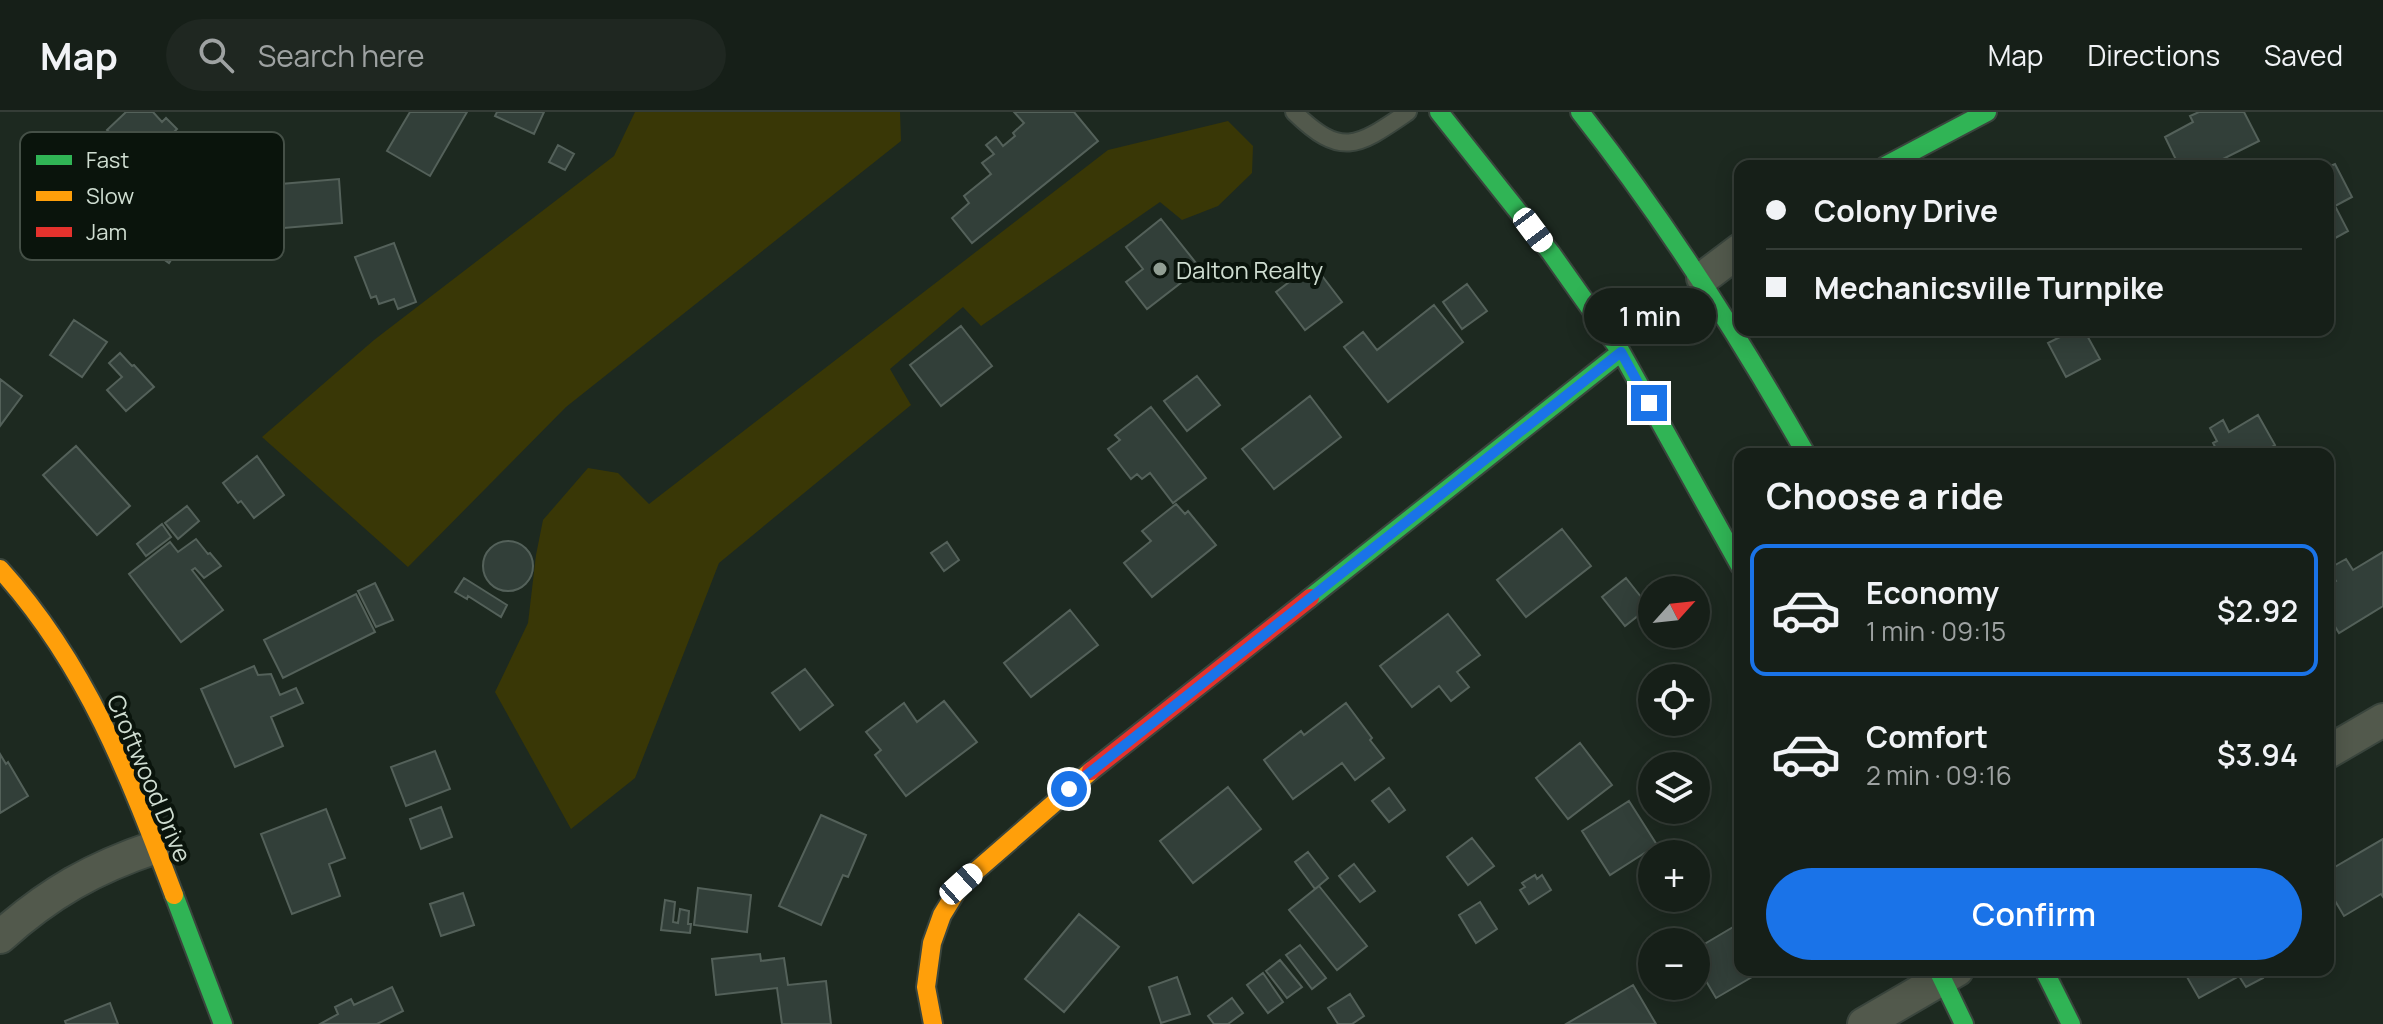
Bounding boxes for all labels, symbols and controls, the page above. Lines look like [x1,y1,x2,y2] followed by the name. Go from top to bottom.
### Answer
[166,19,726,91] search box
[40,29,118,81] text: Map
[194,33,238,77] icon: search
[258,35,425,76] text: Search here
[1988,36,2043,74] text: Map
[2087,36,2220,74] text: Directions
[2264,36,2343,74] text: Saved
[20,132,284,260] legend
[86,145,129,175] text: Fast
[86,181,134,211] text: Slow
[1814,190,1998,231] text: Colony Drive
[1509,204,1557,256] car
[86,217,127,247] text: Jam
[1176,253,1324,286] place label: Dalton Realty
[1151,260,1169,278] marker: Dalton Realty
[1814,267,2164,308] text: Mechanicsville Turnpike
[1583,287,1715,343] callout: 1 min
[1619,298,1681,334] text: 1 min
[1631,385,1667,421] route end
[1766,471,2004,520] text: Choose a ride
[1866,572,1999,613] text: Economy
[1770,574,1842,646] icon: car
[1638,576,1710,648] north arrow
[1638,576,1710,1000] map controls
[2217,590,2298,631] text: $2.92
[1866,613,2006,649] text: 1 min · 09:15
[1638,664,1710,736] button: locate
[100,689,200,867] street label: Croftwood Drive
[1866,716,1988,757] text: Comfort
[1770,718,1842,790] icon: car
[2217,734,2298,775] text: $3.94
[1638,752,1710,824] button: layers
[1866,757,2012,793] text: 2 min · 09:16
[1051,771,1087,807] route start
[1638,840,1710,912] button: +
[935,859,987,909] car
[1766,868,2302,960] button: Confirm
[1638,928,1710,1000] button: −

